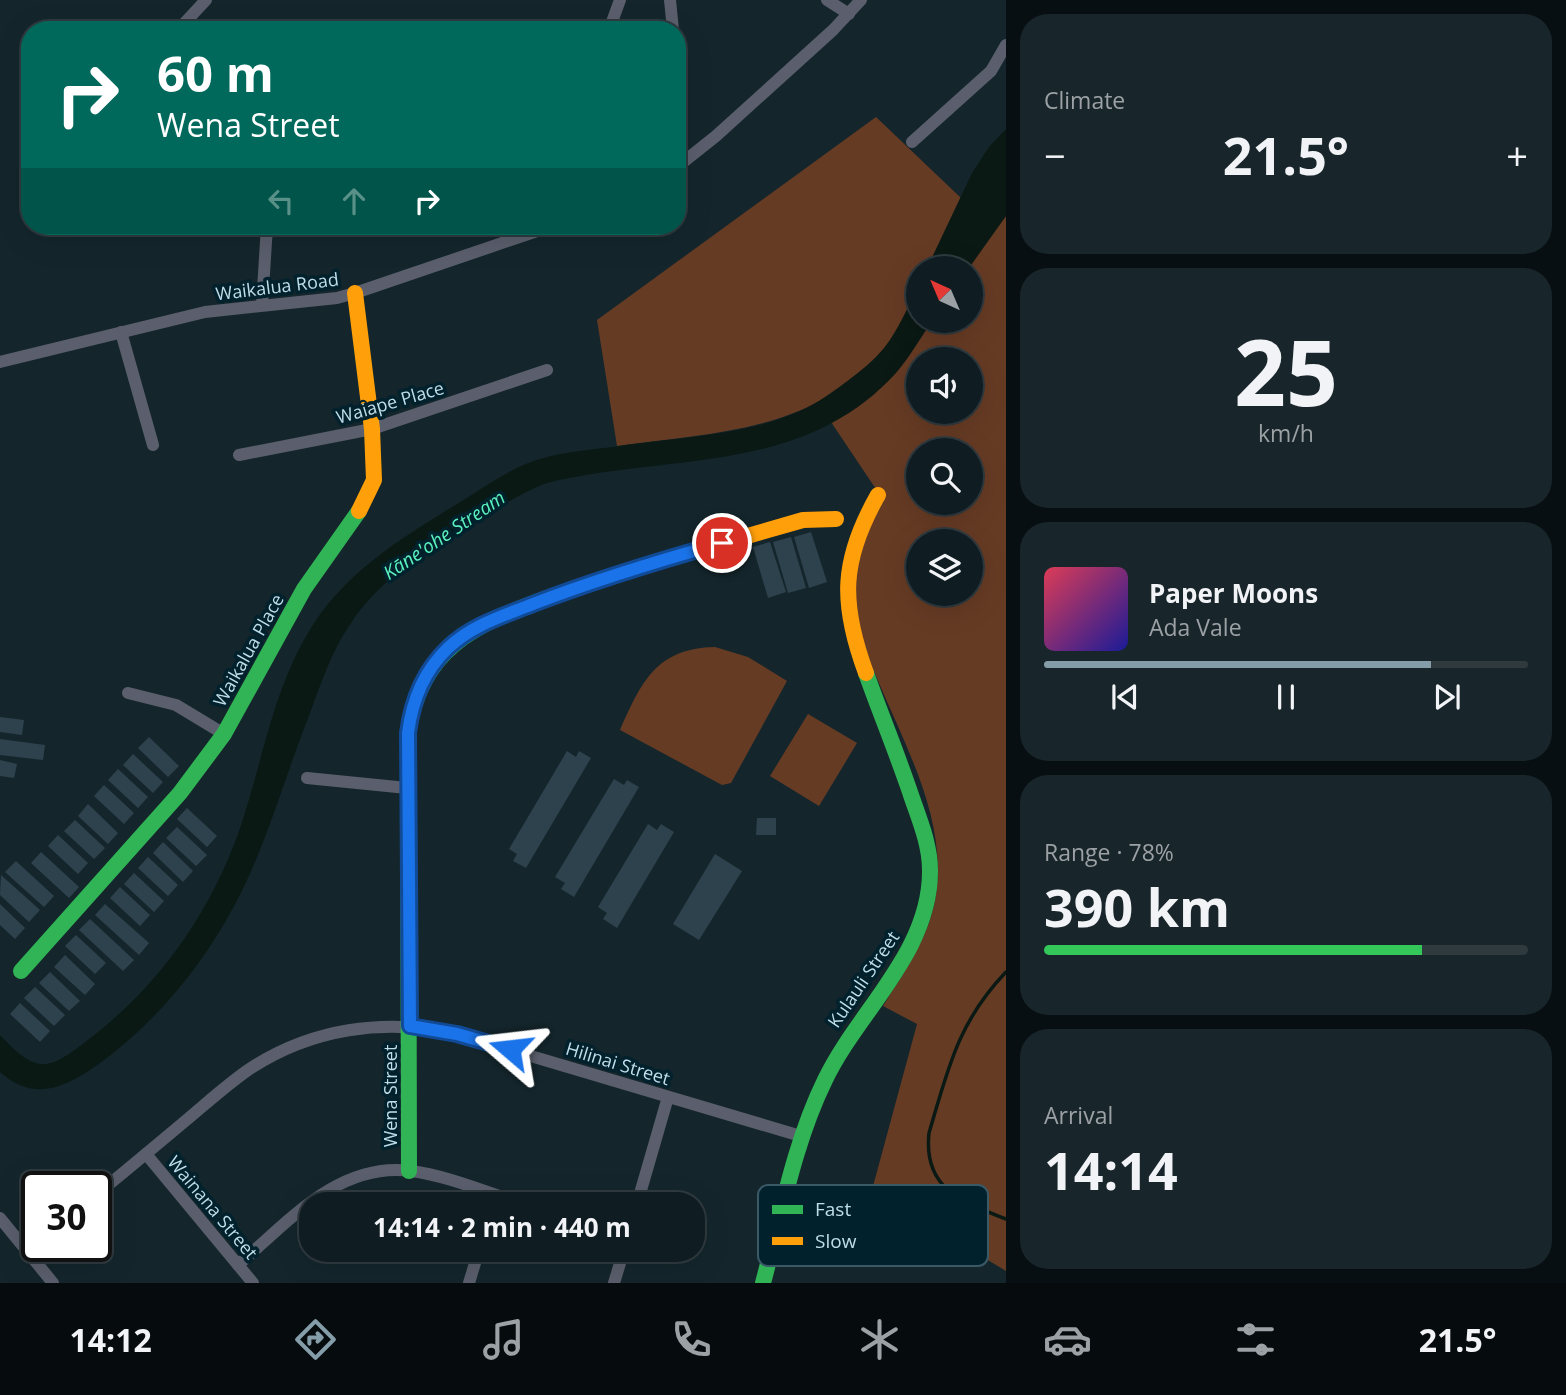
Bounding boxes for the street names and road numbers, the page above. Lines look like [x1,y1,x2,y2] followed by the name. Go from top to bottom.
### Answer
[214,267,340,305] street label: Waikalua Road
[333,375,447,429] street label: Waiape Place
[207,590,289,710] street label: Waikalua Place
[822,926,904,1032] street label: Kulauli Street
[563,1036,673,1090] street label: Hilinai Street
[378,1045,402,1147] street label: Wena Street
[163,1150,263,1264] street label: Wainana Street

